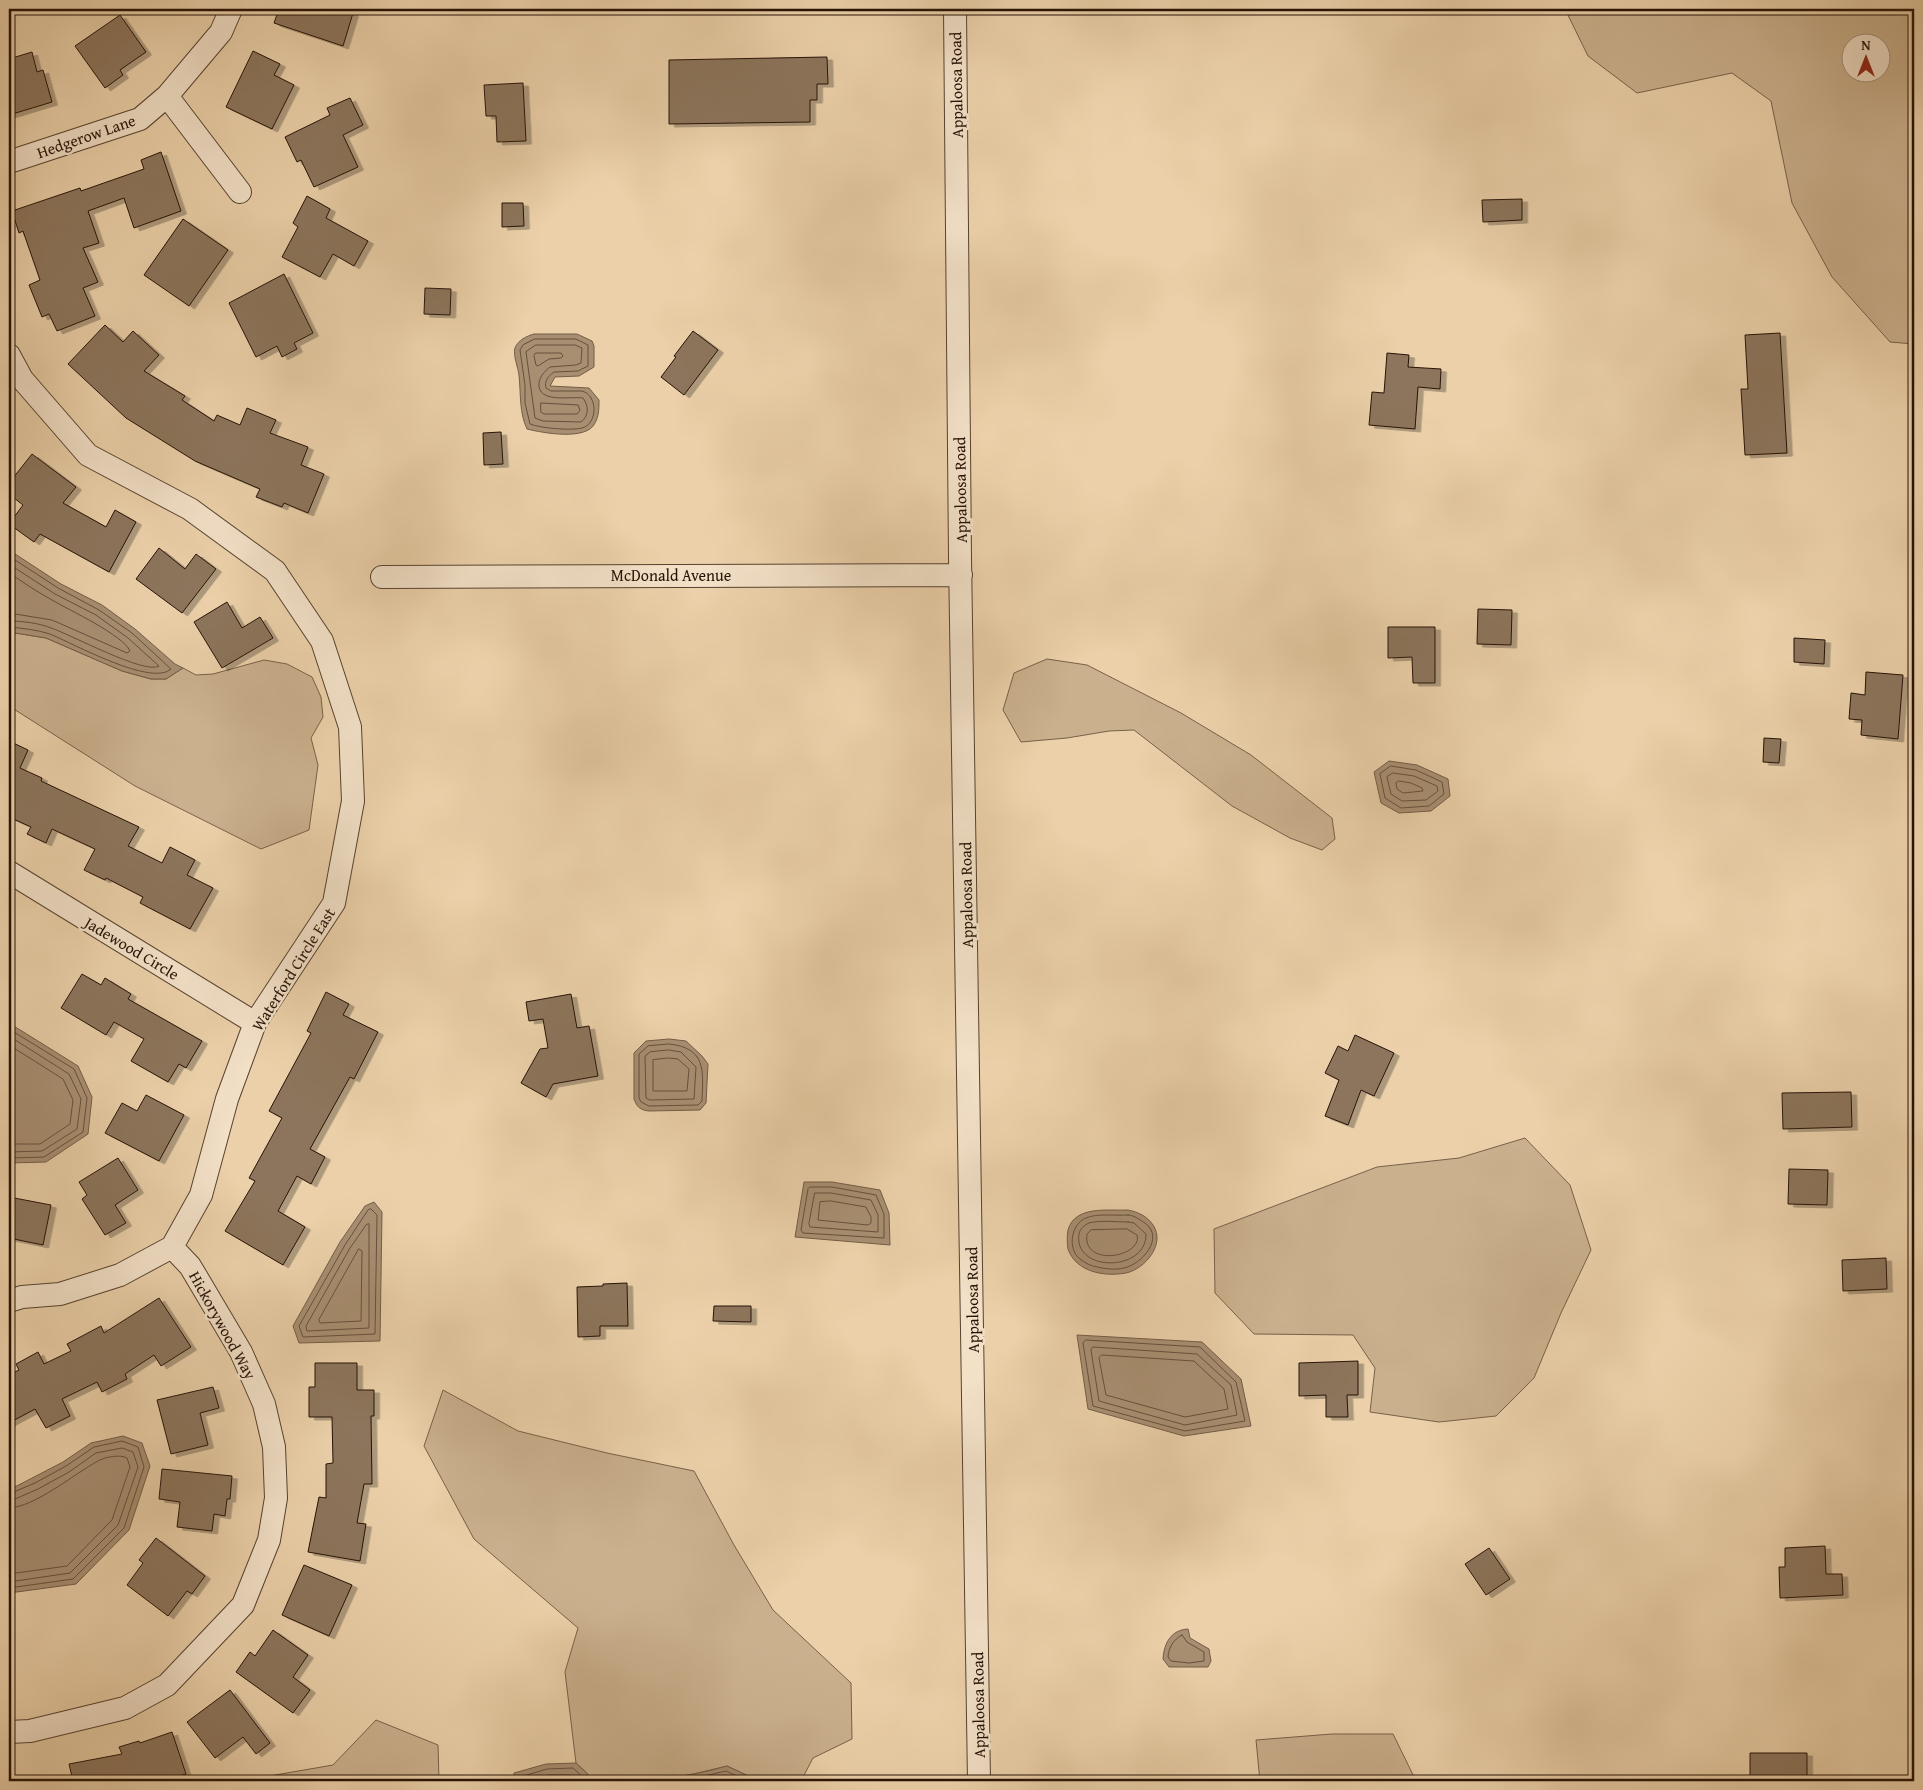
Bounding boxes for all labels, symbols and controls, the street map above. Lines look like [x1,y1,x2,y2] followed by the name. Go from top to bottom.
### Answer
[943,31,969,138] street label: Appaloosa Road
[1840,32,1890,82] north arrow
[1861,35,1871,55] text: N
[33,108,139,164] street label: Hedgerow Lane
[947,436,973,543] street label: Appaloosa Road
[611,563,731,587] street label: McDonald Avenue
[953,841,979,948] street label: Appaloosa Road
[245,902,341,1035] street label: Waterford Circle East
[78,909,184,986] street label: Jadewood Circle
[959,1246,985,1353] street label: Appaloosa Road
[183,1266,263,1384] street label: Hickorywood Way
[965,1651,991,1758] street label: Appaloosa Road

